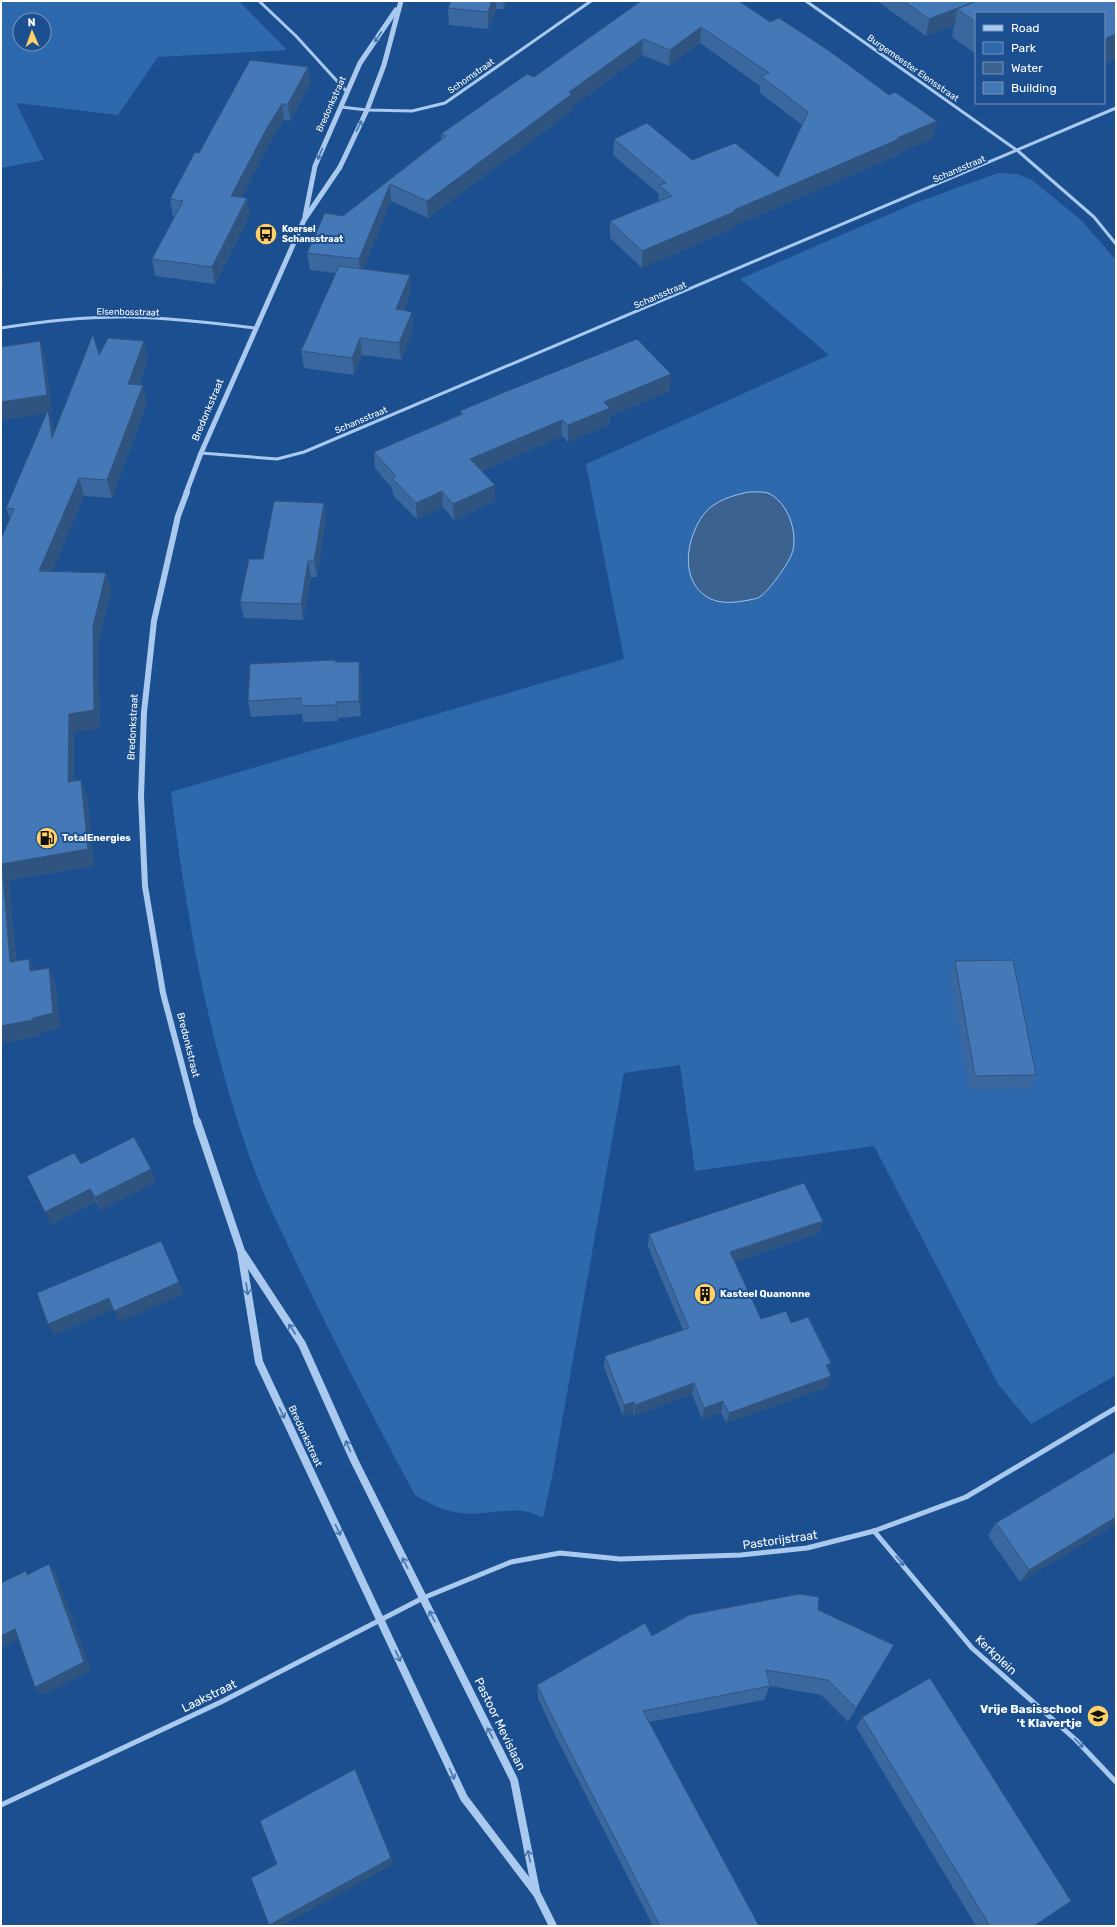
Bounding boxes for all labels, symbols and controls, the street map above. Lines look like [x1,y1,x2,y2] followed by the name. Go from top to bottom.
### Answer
[12,12,52,52] north arrow
[975,12,1105,104] legend
[27,16,36,29] text: N
[1011,21,1039,35] text: Road
[373,32,382,43] one-way arrow
[865,33,961,104] street label: Burgemeester Elensstraat
[1011,41,1037,55] text: Park
[446,56,496,96] street label: Schomstraat
[1011,61,1043,75] text: Water
[314,74,348,133] street label: Bredonkstraat
[1011,81,1057,95] text: Building
[356,121,363,133] one-way arrow
[316,147,324,159] one-way arrow
[931,153,987,185] street label: Schansstraat
[253,221,279,247] bus stop icon: Koersel Schansstraat
[282,224,343,244] place label: Koersel Schansstraat
[632,279,688,311] street label: Schansstraat
[97,306,160,318] street label: Elsenbosstraat
[190,377,227,443] street label: Bredonkstraat
[333,404,389,436] street label: Schansstraat
[125,693,141,760] street label: Bredonkstraat
[34,825,60,851] fuel station icon: TotalEnergies
[62,832,131,844] place label: TotalEnergies
[174,1011,202,1079] street label: Bredonkstraat
[692,1281,718,1307] building icon: Kasteel Quanonne
[243,1282,251,1295] one-way arrow
[720,1288,810,1300] place label: Kasteel Quanonne
[288,1324,296,1335] one-way arrow
[286,1403,325,1469] street label: Bredonkstraat
[279,1407,286,1419] one-way arrow
[343,1441,351,1453] one-way arrow
[335,1524,342,1536] one-way arrow
[742,1528,819,1552] street label: Pastorijstraat
[895,1556,904,1567] one-way arrow
[401,1557,408,1569] one-way arrow
[428,1611,435,1623] one-way arrow
[972,1632,1020,1678] street label: Kerkplein
[395,1649,402,1661] one-way arrow
[472,1675,528,1773] street label: Pastoor Mevislaan
[179,1677,239,1715] street label: Laakstraat
[980,1702,1082,1730] place label: Vrije Basisschool 't Klavertje
[1085,1703,1111,1729] school or university icon: Vrije Basisschool 't Klavertje
[486,1727,493,1739] one-way arrow
[1074,1738,1084,1748] one-way arrow
[449,1767,456,1779] one-way arrow
[525,1850,533,1863] one-way arrow

